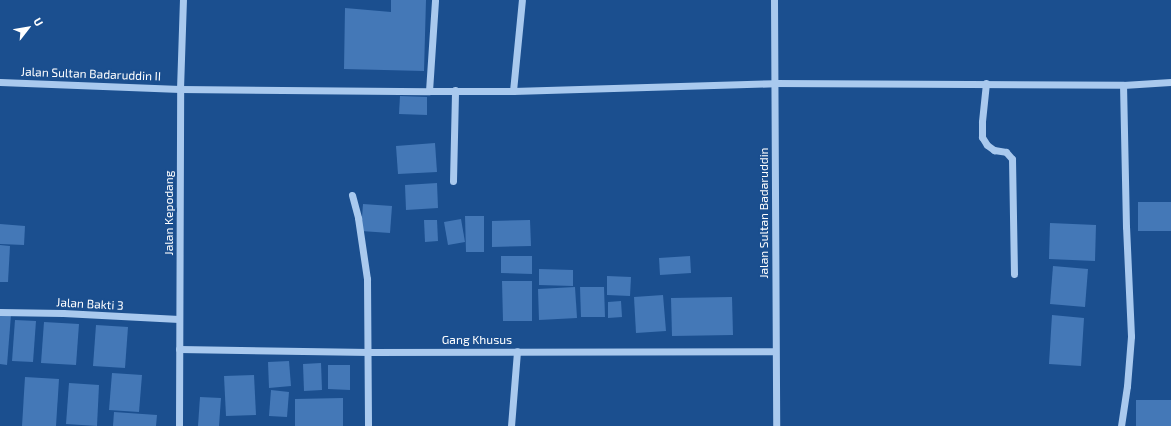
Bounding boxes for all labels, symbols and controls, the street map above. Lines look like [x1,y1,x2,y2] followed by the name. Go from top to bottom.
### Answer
[8,8,48,48] north arrow
[31,15,46,28] text: U
[21,64,161,84] street label: Jalan Sultan Badaruddin II
[757,147,771,279] street label: Jalan Sultan Badaruddin
[162,171,176,255] street label: Jalan Kepodang
[56,295,124,313] street label: Jalan Bakti 3
[442,333,512,347] street label: Gang Khusus

